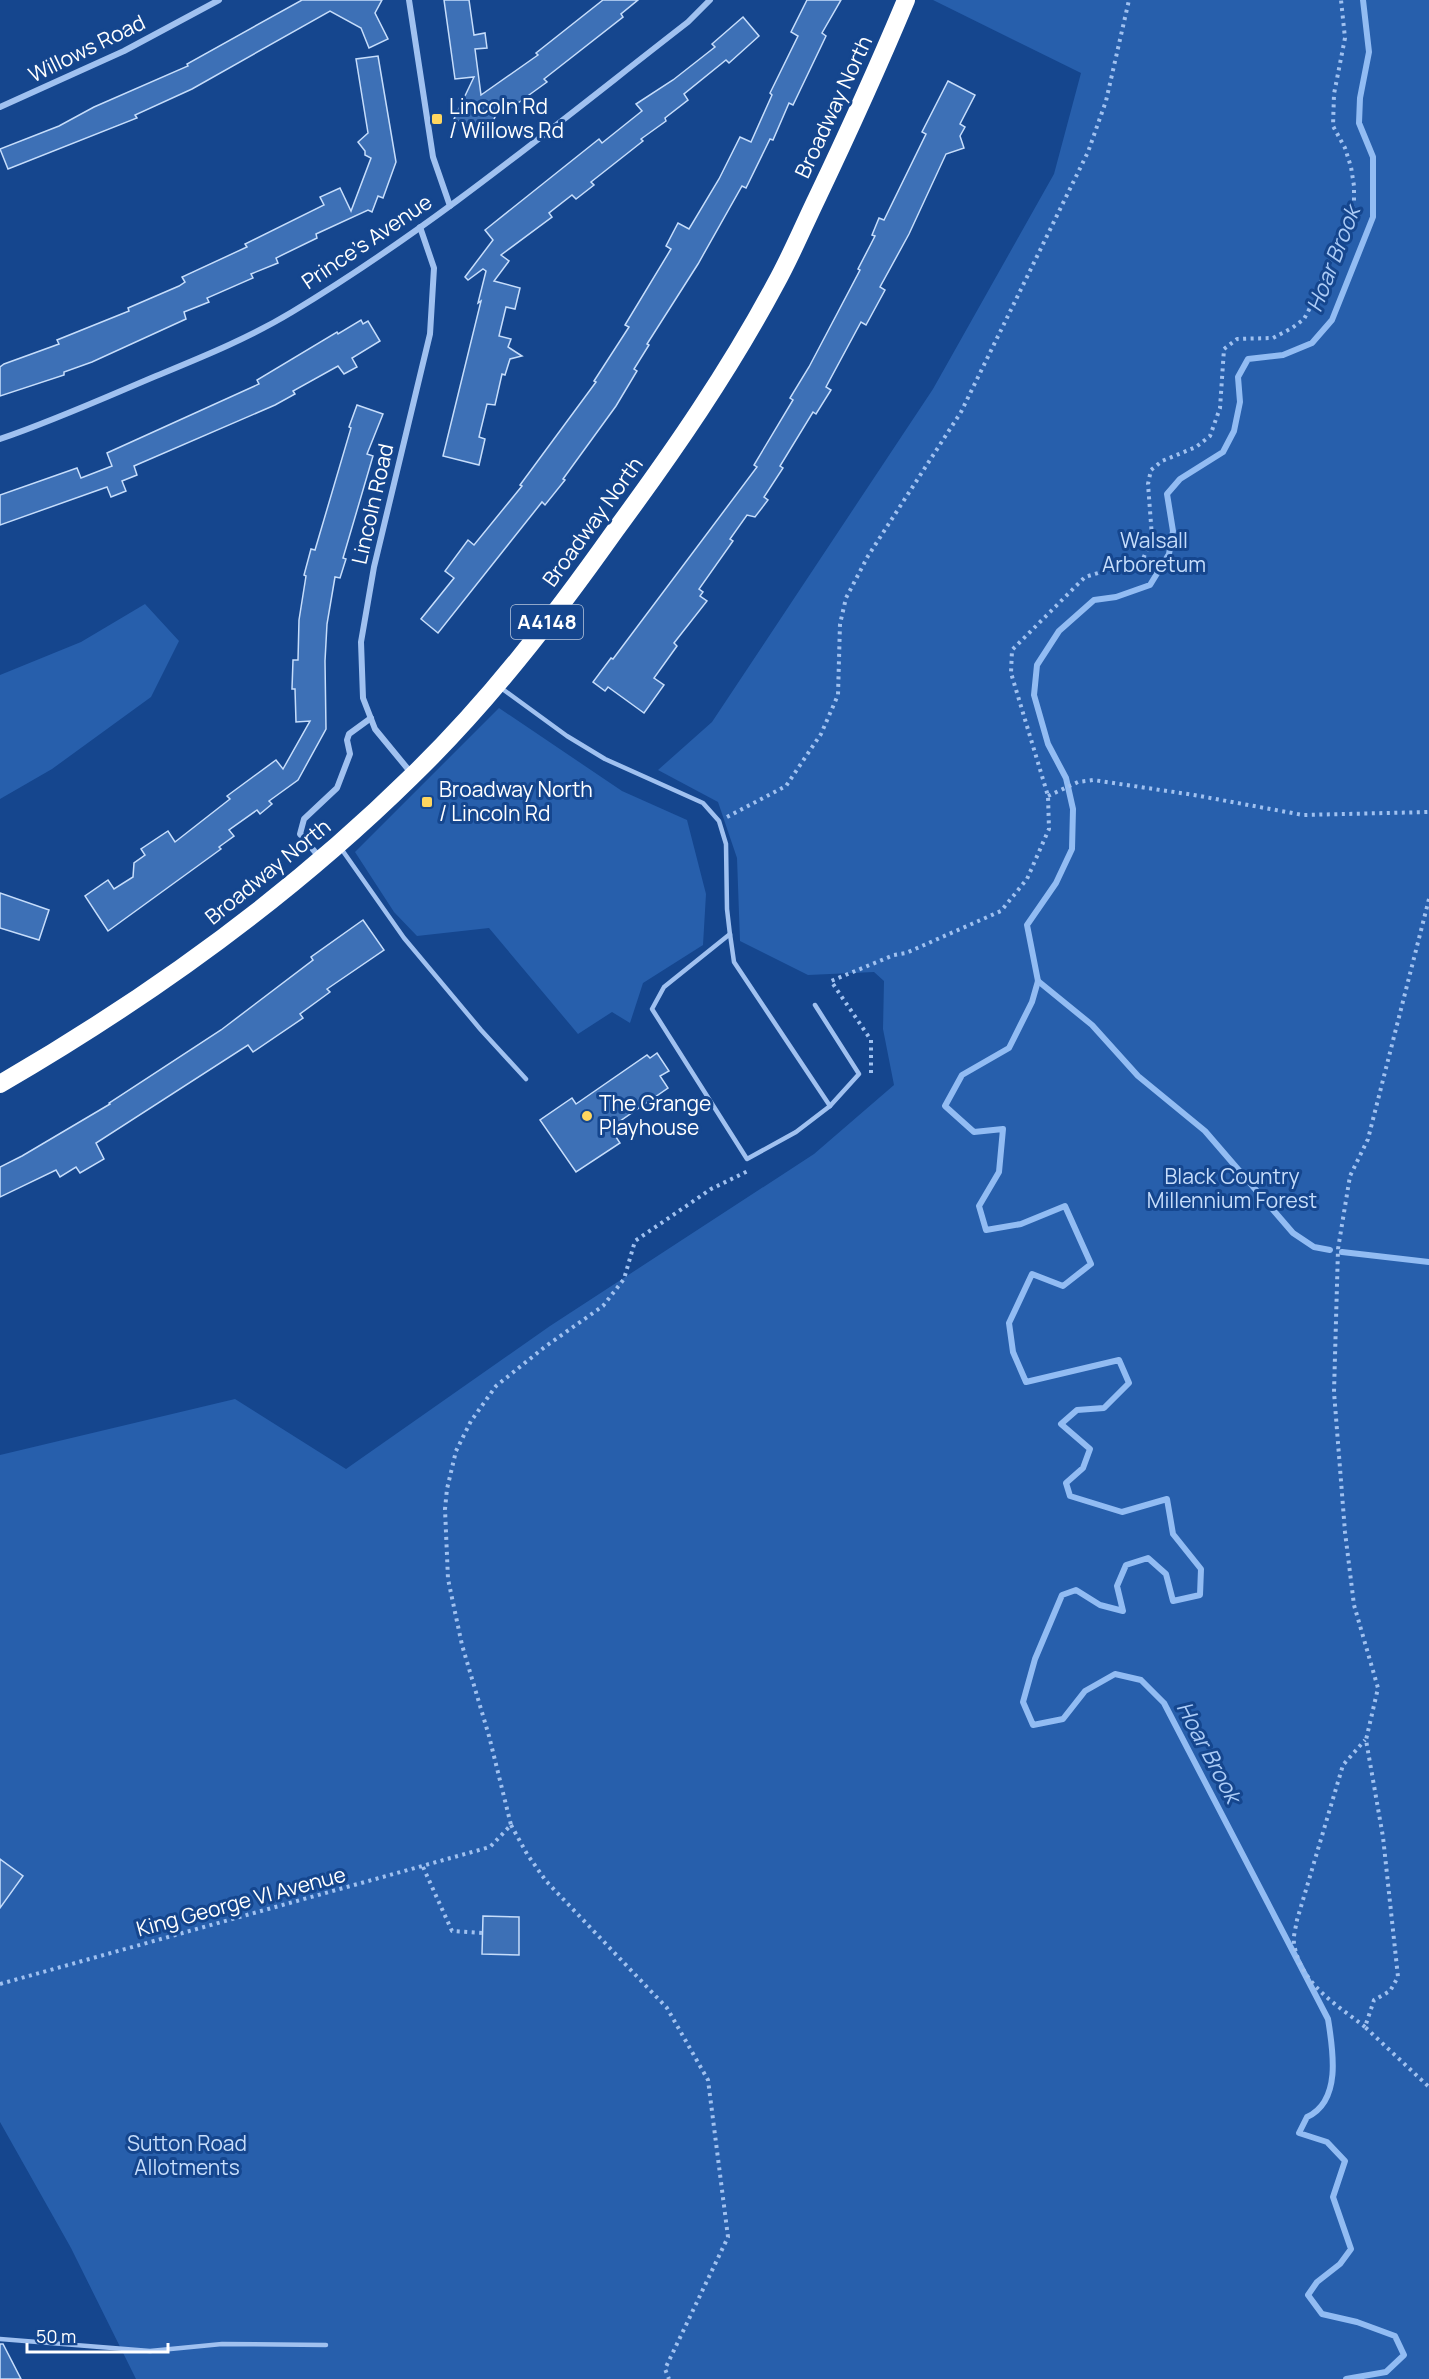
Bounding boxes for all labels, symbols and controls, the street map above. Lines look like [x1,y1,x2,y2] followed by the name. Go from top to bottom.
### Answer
[24,8,150,88] street label: Willows Road
[788,31,878,182] street label: Broadway North
[449,92,564,144] place label: Lincoln Rd / Willows Rd
[430,112,444,126] marker: Lincoln Rd / Willows Rd
[296,187,437,295] street label: Prince's Avenue
[1299,199,1368,316] water label: Hoar Brook
[345,441,400,567] street label: Lincoln Road
[536,451,649,592] street label: Broadway North
[1102,526,1206,578] park label: Walsall Arboretum
[511,605,583,639] road number: A4148
[439,775,593,827] place label: Broadway North / Lincoln Rd
[420,795,434,809] marker: Broadway North / Lincoln Rd
[199,812,336,931] street label: Broadway North
[599,1089,711,1141] place label: The Grange Playhouse
[580,1109,594,1123] marker: The Grange Playhouse
[1147,1162,1317,1214] park label: Black Country Millennium Forest
[1170,1696,1250,1811] water label: Hoar Brook
[133,1860,349,1942] street label: King George VI Avenue
[127,2129,247,2181] park label: Sutton Road Allotments
[27,2316,168,2354] scale bar
[36,2324,76,2348] text: 50 m

